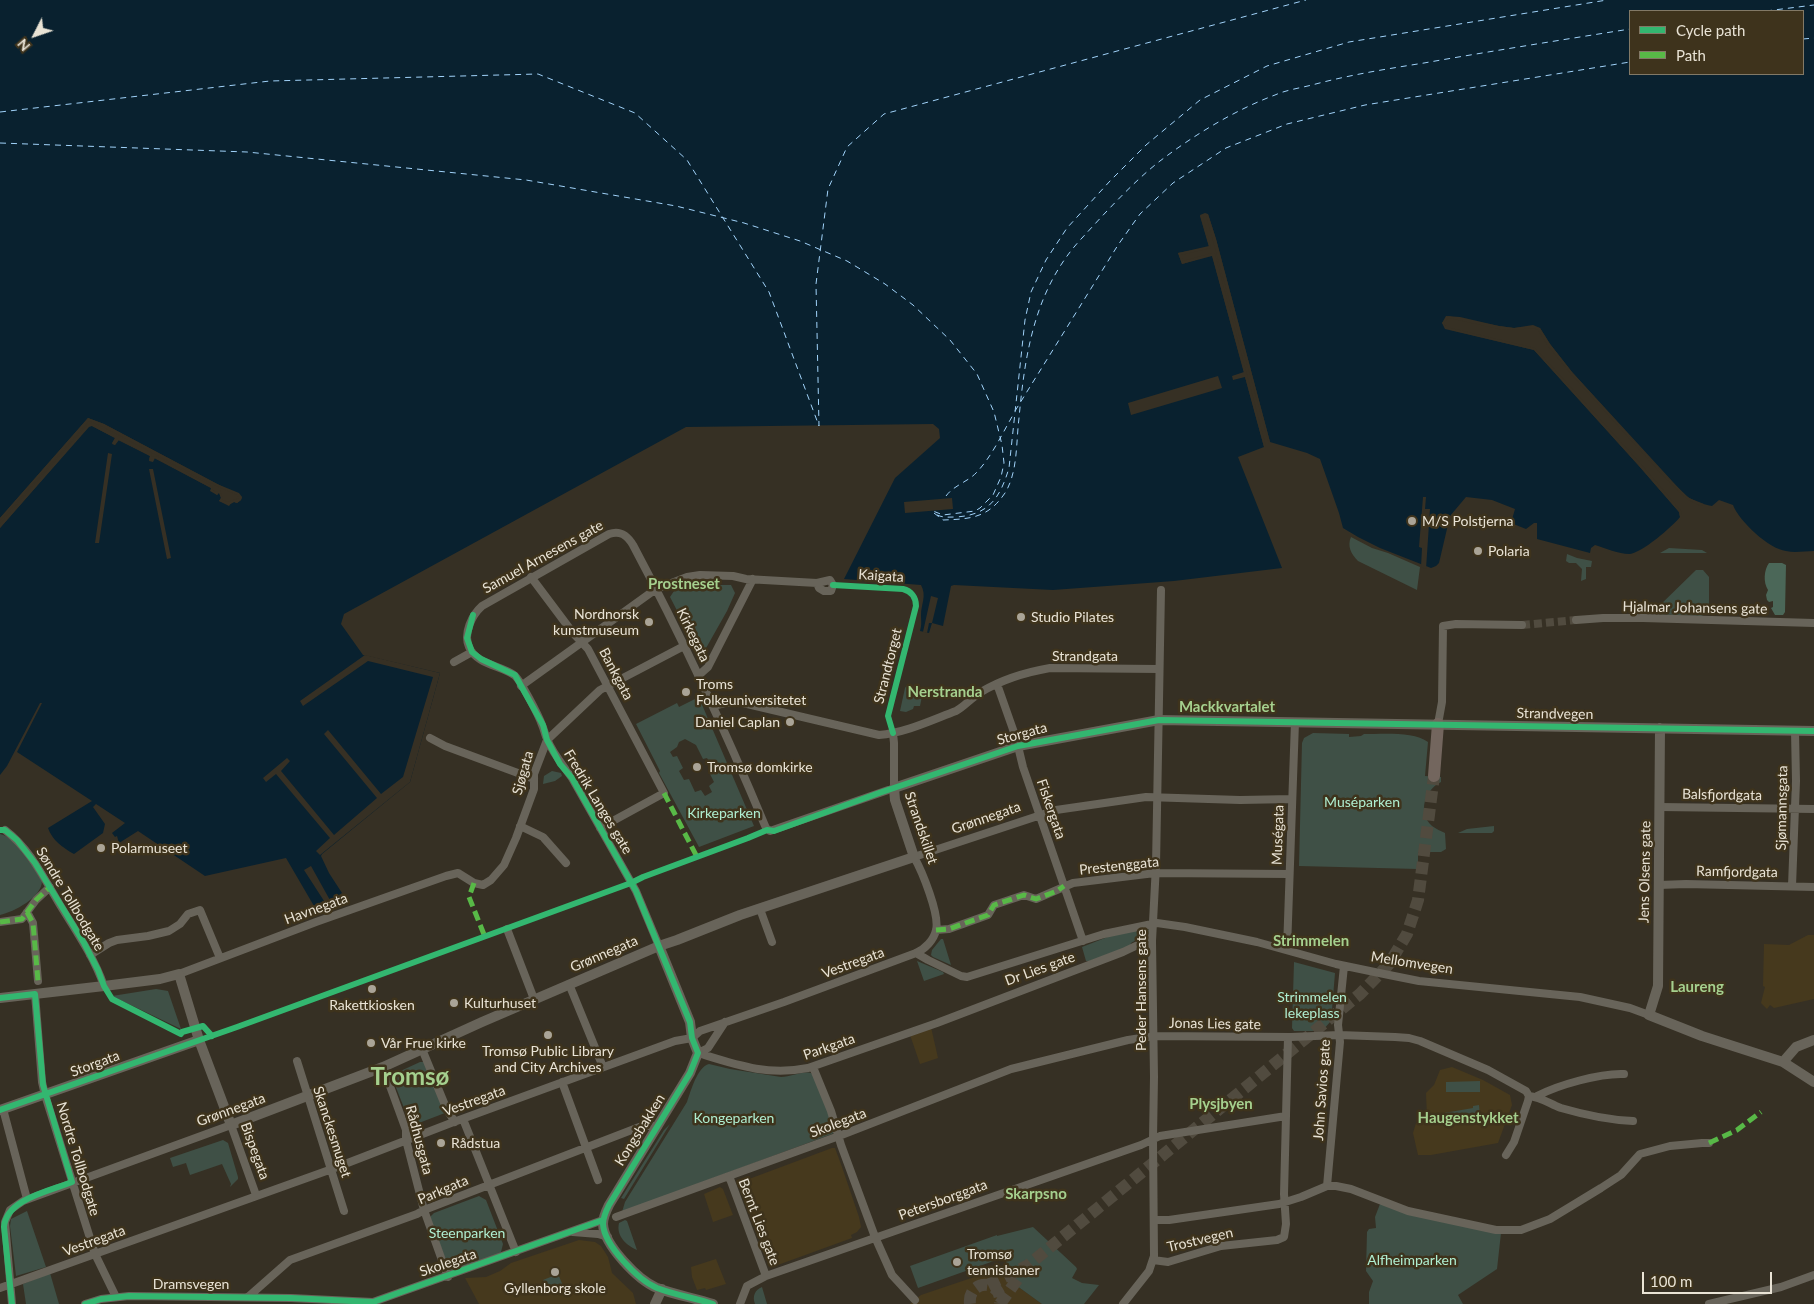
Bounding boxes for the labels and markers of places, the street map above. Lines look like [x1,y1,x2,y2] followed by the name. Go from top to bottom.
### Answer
[1422,513,1513,529] place label: M/S Polstjerna
[1406,515,1418,527] marker: M/S Polstjerna
[1488,543,1530,559] place label: Polaria
[1472,545,1484,557] marker: Polaria
[553,606,639,638] place label: Nordnorsk kunstmuseum
[1031,609,1114,625] place label: Studio Pilates
[1015,611,1027,623] marker: Studio Pilates
[643,616,655,628] marker: Nordnorsk kunstmuseum
[696,676,806,709] place label: Troms Folkeuniversitetet
[680,686,692,698] marker: Troms Folkeuniversitetet
[695,714,780,730] place label: Daniel Caplan
[784,716,796,728] marker: Daniel Caplan
[707,759,813,775] place label: Tromsø domkirke
[691,761,703,773] marker: Tromsø domkirke
[111,840,187,856] place label: Polarmuseet
[95,842,107,854] marker: Polarmuseet
[366,983,378,995] marker: Rakettkiosken
[464,995,536,1011] place label: Kulturhuset
[329,997,415,1013] place label: Rakettkiosken
[448,997,460,1009] marker: Kulturhuset
[542,1029,554,1041] marker: Tromsø Public Library and City Archives
[381,1035,466,1051] place label: Vår Frue kirke
[365,1037,377,1049] marker: Vår Frue kirke
[482,1043,614,1076] place label: Tromsø Public Library and City Archives
[451,1135,500,1151] place label: Rådstua
[435,1137,447,1149] marker: Rådstua
[967,1246,1040,1278] place label: Tromsø tennisbaner
[951,1256,963,1268] marker: Tromsø tennisbaner
[549,1266,561,1278] marker: Gyllenborg skole
[504,1280,606,1296] place label: Gyllenborg skole

